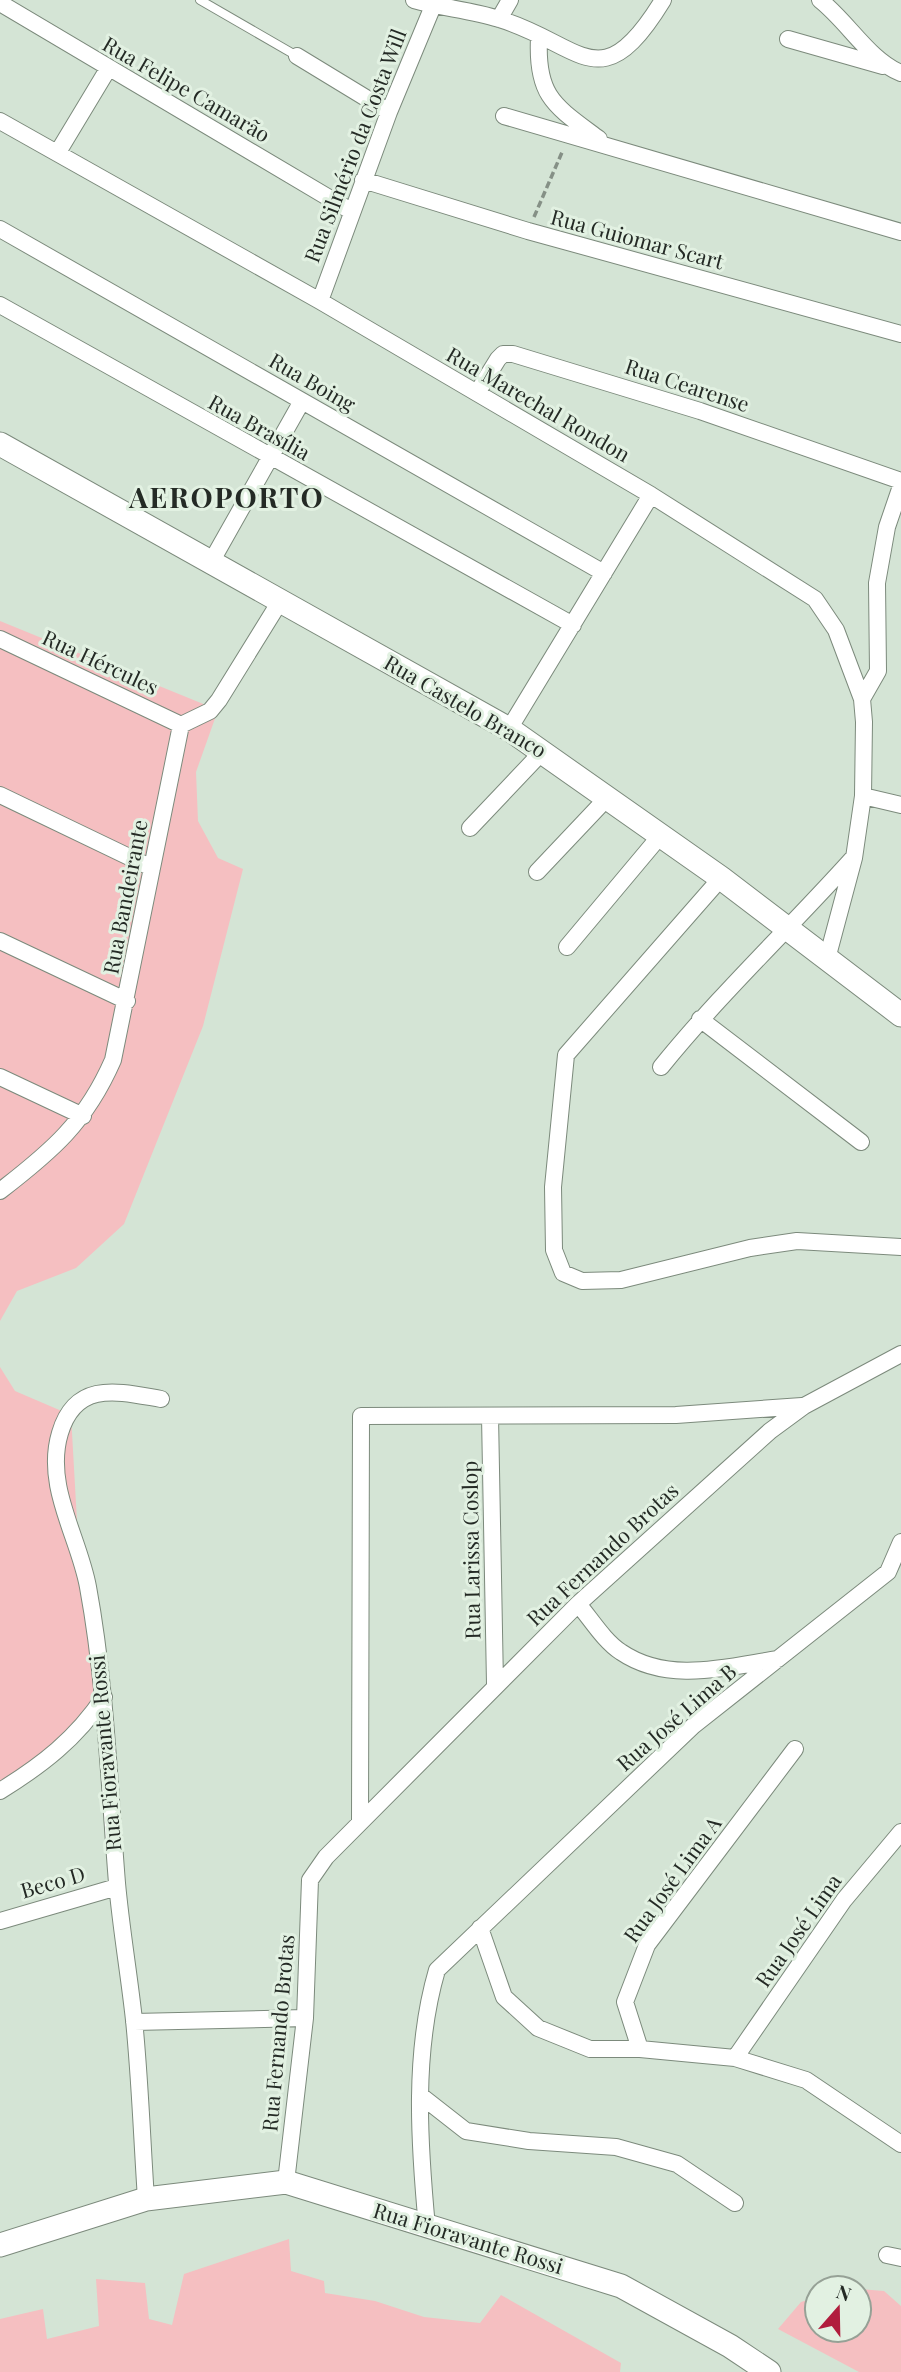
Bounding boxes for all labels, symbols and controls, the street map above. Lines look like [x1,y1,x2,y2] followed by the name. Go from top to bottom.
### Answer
[297,24,412,266] street label: Rua Silmério da Costa Will
[98,29,276,148] street label: Rua Felipe Camarão
[548,202,728,275] street label: Rua Guiomar Scart
[442,339,636,468] street label: Rua Marechal Rondon
[265,345,361,417] street label: Rua Boing
[622,351,753,417] street label: Rua Cearense
[204,387,316,466] street label: Rua Brasília
[128,478,325,515] district label: AEROPORTO
[38,622,163,700] street label: Rua Hércules
[380,647,552,763] street label: Rua Castelo Branco
[95,817,153,976] street label: Rua Bandeirante
[454,1460,486,1640] street label: Rua Larissa Coslop
[520,1476,684,1631] street label: Rua Fernando Brotas
[81,1654,127,1853] street label: Rua Fioravante Rossi
[610,1657,742,1776] street label: Rua José Lima B
[616,1809,727,1948] street label: Rua José Lima A
[17,1859,88,1904] street label: Beco D
[748,1867,847,1992] street label: Rua José Lima
[254,1933,300,2133] street label: Rua Fernando Brotas
[370,2195,567,2279] street label: Rua Fioravante Rossi
[803,2274,873,2344] north arrow
[833,2278,855,2307] text: N

